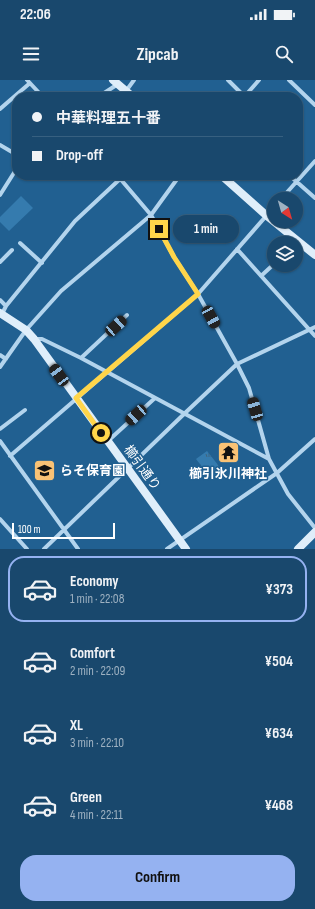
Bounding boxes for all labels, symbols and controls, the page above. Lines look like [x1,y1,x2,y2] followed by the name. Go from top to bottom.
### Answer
[20,5,51,24] text: 22:06
[20,43,42,65] icon: menu
[273,43,295,65] icon: search
[136,44,179,65] text: Zipcab
[56,109,161,128] text: 中華料理五十番
[56,146,103,165] text: Drop-off
[267,192,303,228] north arrow
[267,192,303,272] map controls
[173,215,239,243] callout: 1 min
[150,220,168,238] route end
[194,221,218,237] text: 1 min
[267,236,303,272] button: layers
[200,304,222,330] car
[103,314,129,338] car
[47,362,71,388] car
[246,396,264,422] car
[123,403,149,427] car
[92,424,110,442] route start
[215,439,241,465] temple icon: 櫛引氷川神社
[120,442,164,494] street label: 櫛引通り
[31,458,57,484] school or university icon: らそ保育園
[60,463,125,479] place label: らそ保育園
[189,466,267,482] place label: 櫛引氷川神社
[12,521,115,540] scale bar
[18,523,40,536] text: 100 m
[22,571,58,607] icon: car
[70,572,119,591] text: Economy
[265,580,293,599] text: ¥373
[70,591,124,607] text: 1 min · 22:08
[22,643,58,679] icon: car
[70,644,115,663] text: Comfort
[265,652,293,671] text: ¥504
[70,663,125,679] text: 2 min · 22:09
[22,715,58,751] icon: car
[70,716,83,735] text: XL
[265,724,293,743] text: ¥634
[70,735,124,751] text: 3 min · 22:10
[22,787,58,823] icon: car
[70,788,102,807] text: Green
[264,796,293,815] text: ¥468
[70,807,123,823] text: 4 min · 22:11
[20,855,295,901] button: Confirm

